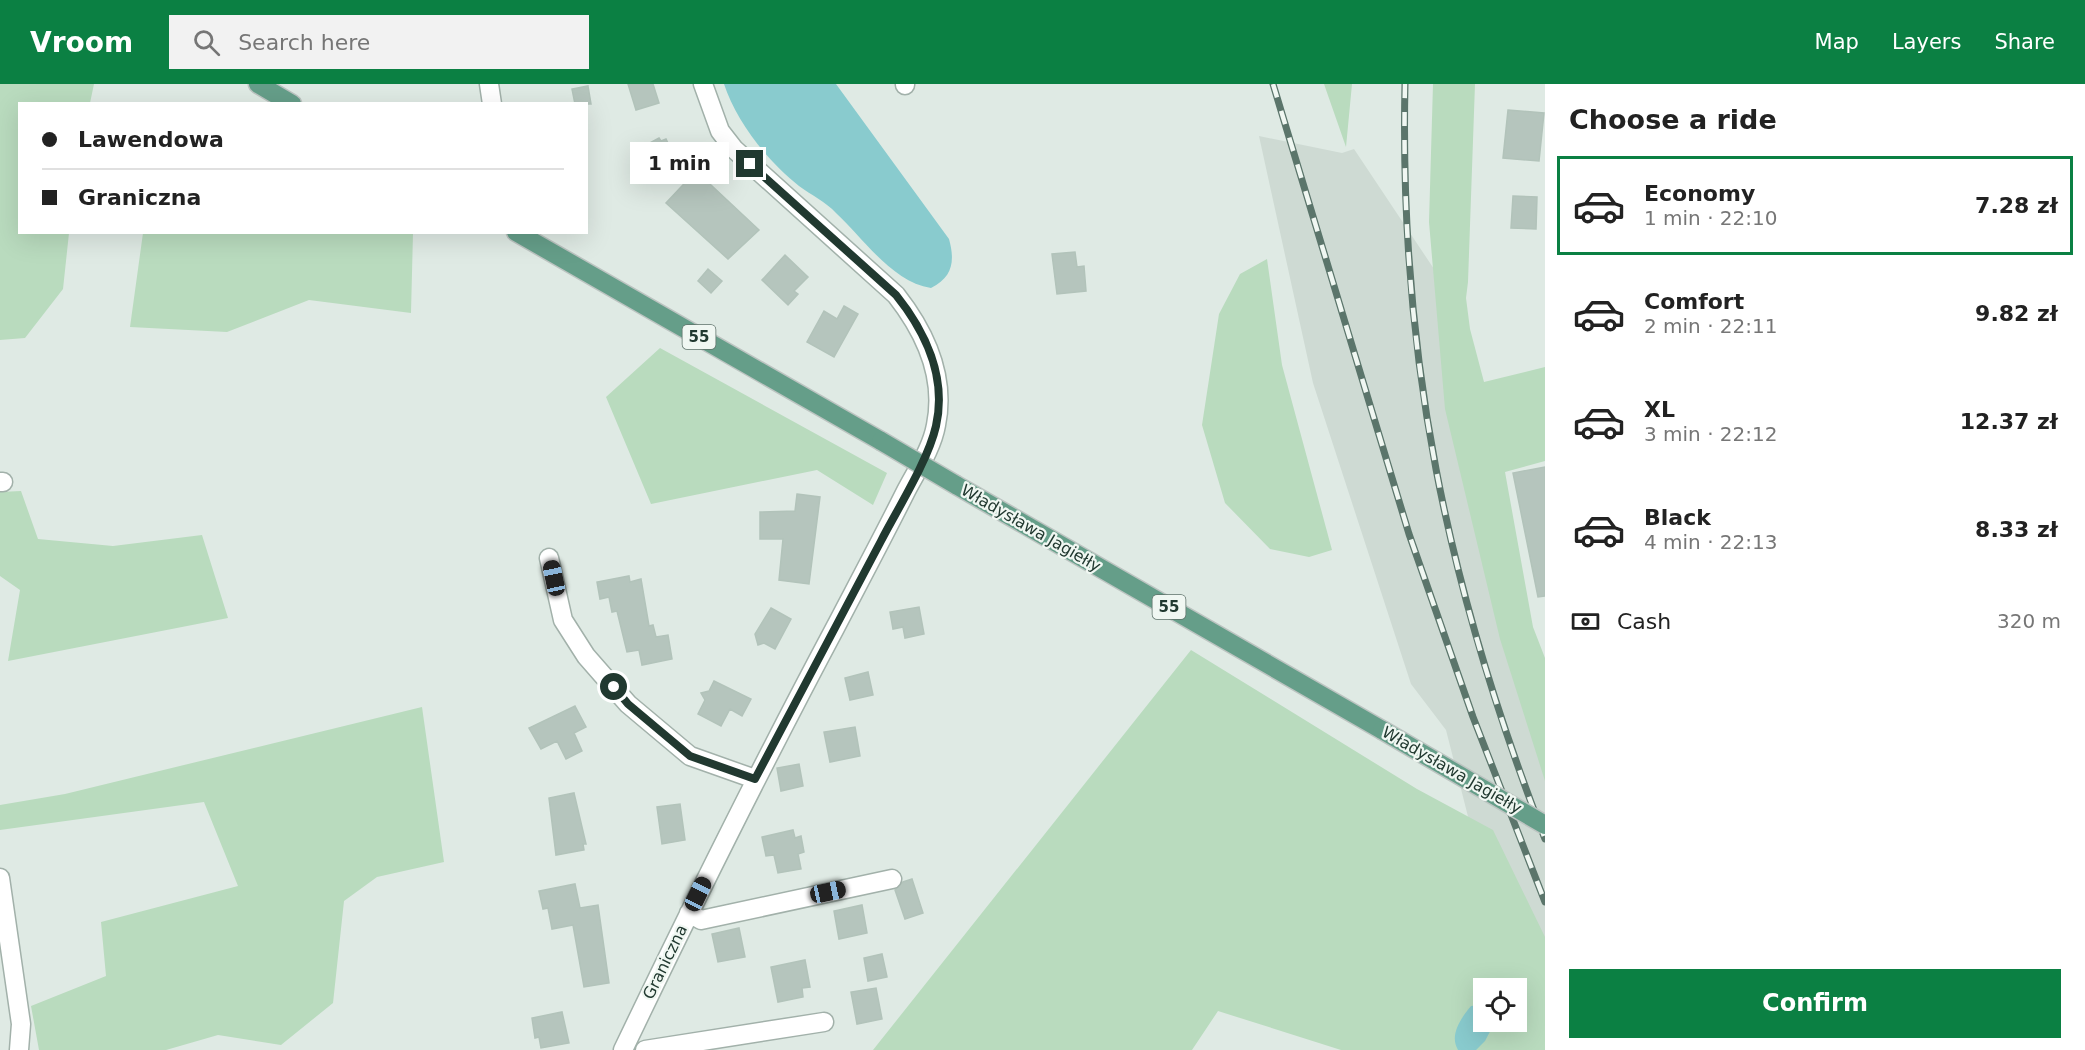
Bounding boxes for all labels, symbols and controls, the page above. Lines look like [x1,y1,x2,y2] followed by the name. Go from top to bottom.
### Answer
[169,15,589,69] search box
[30,26,133,59] text: Vroom
[190,26,223,59] icon: search
[238,30,370,55] text: Search here
[1815,30,1859,54] text: Map
[1892,30,1961,54] text: Layers
[1994,30,2055,54] text: Share
[1569,104,1777,135] text: Choose a ride
[78,127,224,152] text: Lawendowa
[630,143,729,185] callout: 1 min
[736,150,763,177] route end
[648,151,711,175] text: 1 min
[1572,179,1626,233] icon: car
[1644,181,1755,206] text: Economy
[78,185,201,210] text: Graniczna
[1975,193,2058,218] text: 7.28 zł
[1644,206,1778,230] text: 1 min · 22:10
[1572,287,1626,341] icon: car
[1644,289,1744,314] text: Comfort
[1975,301,2058,326] text: 9.82 zł
[1644,314,1778,338] text: 2 min · 22:11
[682,325,716,349] road number: 55
[1572,395,1626,449] icon: car
[1644,397,1675,422] text: XL
[1960,409,2058,434] text: 12.37 zł
[1644,422,1778,446] text: 3 min · 22:12
[958,480,1104,576] street label: Władysława Jagiełły
[1572,503,1626,557] icon: car
[1644,505,1711,530] text: Black
[1975,517,2058,542] text: 8.33 zł
[1644,530,1778,554] text: 4 min · 22:13
[541,559,567,597] car
[1152,595,1186,619] road number: 55
[1569,605,1602,638] icon: cash
[1617,609,1671,634] text: Cash
[1997,609,2061,633] text: 320 m
[600,673,627,700] route start
[1379,722,1525,818] street label: Władysława Jagiełły
[682,874,714,914] car
[809,879,847,905] car
[639,922,691,1002] street label: Graniczna
[1569,969,2061,1038] button: Confirm
[1473,978,1527,1032] map controls
[1473,978,1527,1032] button: locate

